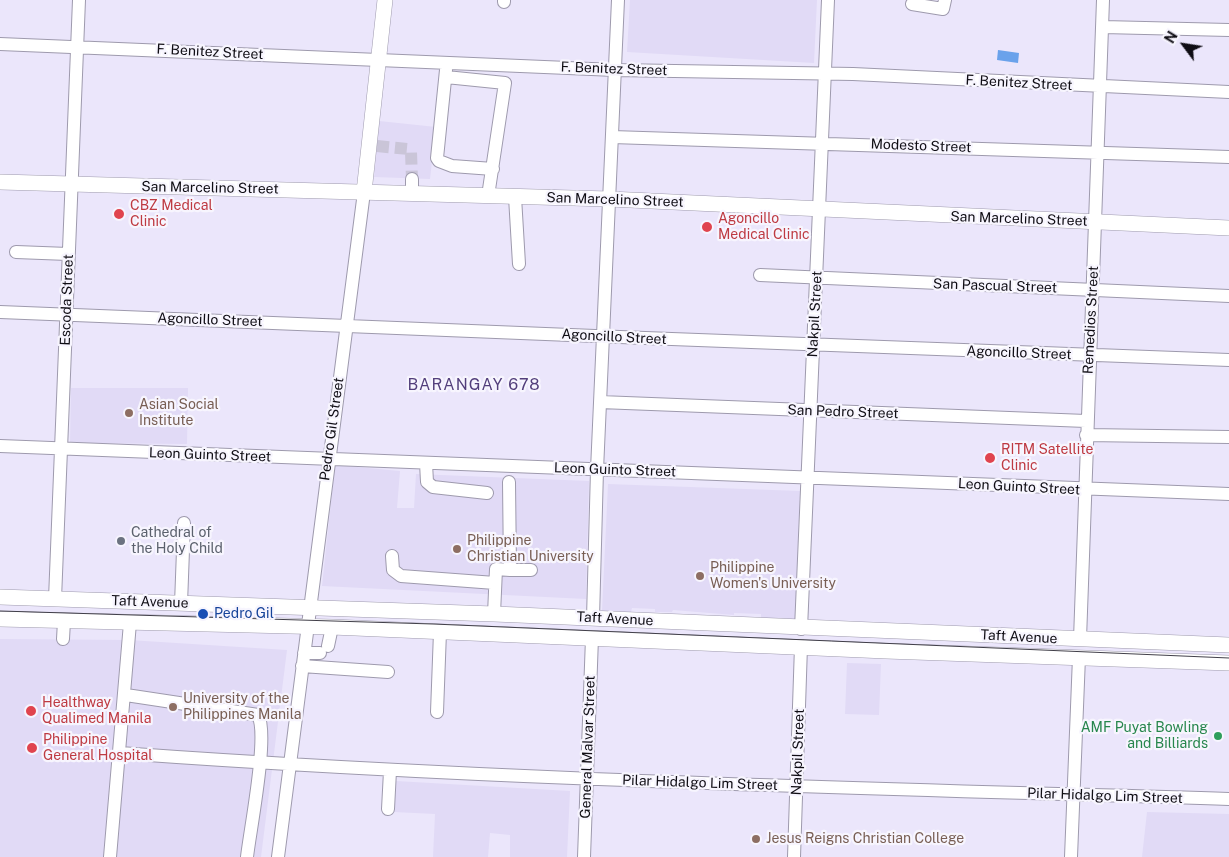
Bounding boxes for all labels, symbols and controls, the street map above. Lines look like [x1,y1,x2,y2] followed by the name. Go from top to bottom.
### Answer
[1159,20,1209,70] north arrow
[1161,28,1181,46] text: N
[156,41,264,63] street label: F. Benitez Street
[560,59,668,79] street label: F. Benitez Street
[965,72,1073,94] street label: F. Benitez Street
[870,136,972,156] street label: Modesto Street
[141,178,279,198] street label: San Marcelino Street
[546,189,684,211] street label: San Marcelino Street
[130,198,213,230] place label: CBZ Medical Clinic
[112,207,126,221] marker: CBZ Medical Clinic
[950,208,1088,230] street label: San Marcelino Street
[718,211,810,243] place label: Agoncillo Medical Clinic
[700,220,714,234] marker: Agoncillo Medical Clinic
[57,254,77,346] street label: Escoda Street
[1080,265,1102,375] street label: Remedios Street
[804,270,826,358] street label: Nakpil Street
[933,275,1057,297] street label: San Pascual Street
[157,310,263,330] street label: Agoncillo Street
[561,326,667,348] street label: Agoncillo Street
[966,343,1072,363] street label: Agoncillo Street
[406,375,542,395] district label: BARANGAY 678
[316,376,348,482] street label: Pedro Gil Street
[139,397,219,430] place label: Asian Social Institute
[787,402,899,422] street label: San Pedro Street
[123,407,135,419] marker: Asian Social Institute
[1001,442,1093,474] place label: RITM Satellite Clinic
[149,444,271,466] street label: Leon Guinto Street
[983,451,997,465] marker: RITM Satellite Clinic
[554,459,676,481] street label: Leon Guinto Street
[957,475,1081,499] street label: Leon Guinto Street
[131,525,223,558] place label: Cathedral of the Holy Child
[467,533,594,566] place label: Philippine Christian University
[115,535,127,547] marker: Cathedral of the Holy Child
[451,543,463,555] marker: Philippine Christian University
[710,560,836,592] place label: Philippine Women's University
[694,570,706,582] marker: Philippine Women's University
[111,592,189,612] street label: Taft Avenue
[214,606,274,622] place label: Pedro Gil
[196,607,210,621] marker: Pedro Gil
[576,609,654,629] street label: Taft Avenue
[980,627,1058,647] street label: Taft Avenue
[577,675,599,819] street label: General Malvar Street
[183,691,302,724] place label: University of the Philippines Manila
[42,695,151,728] place label: Healthway Qualimed Manila
[167,701,179,713] marker: University of the Philippines Manila
[24,704,38,718] marker: Healthway Qualimed Manila
[788,708,808,796] street label: Nakpil Street
[1081,720,1208,752] place label: AMF Puyat Bowling and Billiards
[1212,730,1224,742] marker: AMF Puyat Bowling and Billiards
[43,732,153,764] place label: Philippine General Hospital
[25,741,39,755] marker: Philippine General Hospital
[622,772,778,794] street label: Pilar Hidalgo Lim Street
[1027,785,1183,807] street label: Pilar Hidalgo Lim Street
[766,831,964,847] place label: Jesus Reigns Christian College
[750,833,762,845] marker: Jesus Reigns Christian College

